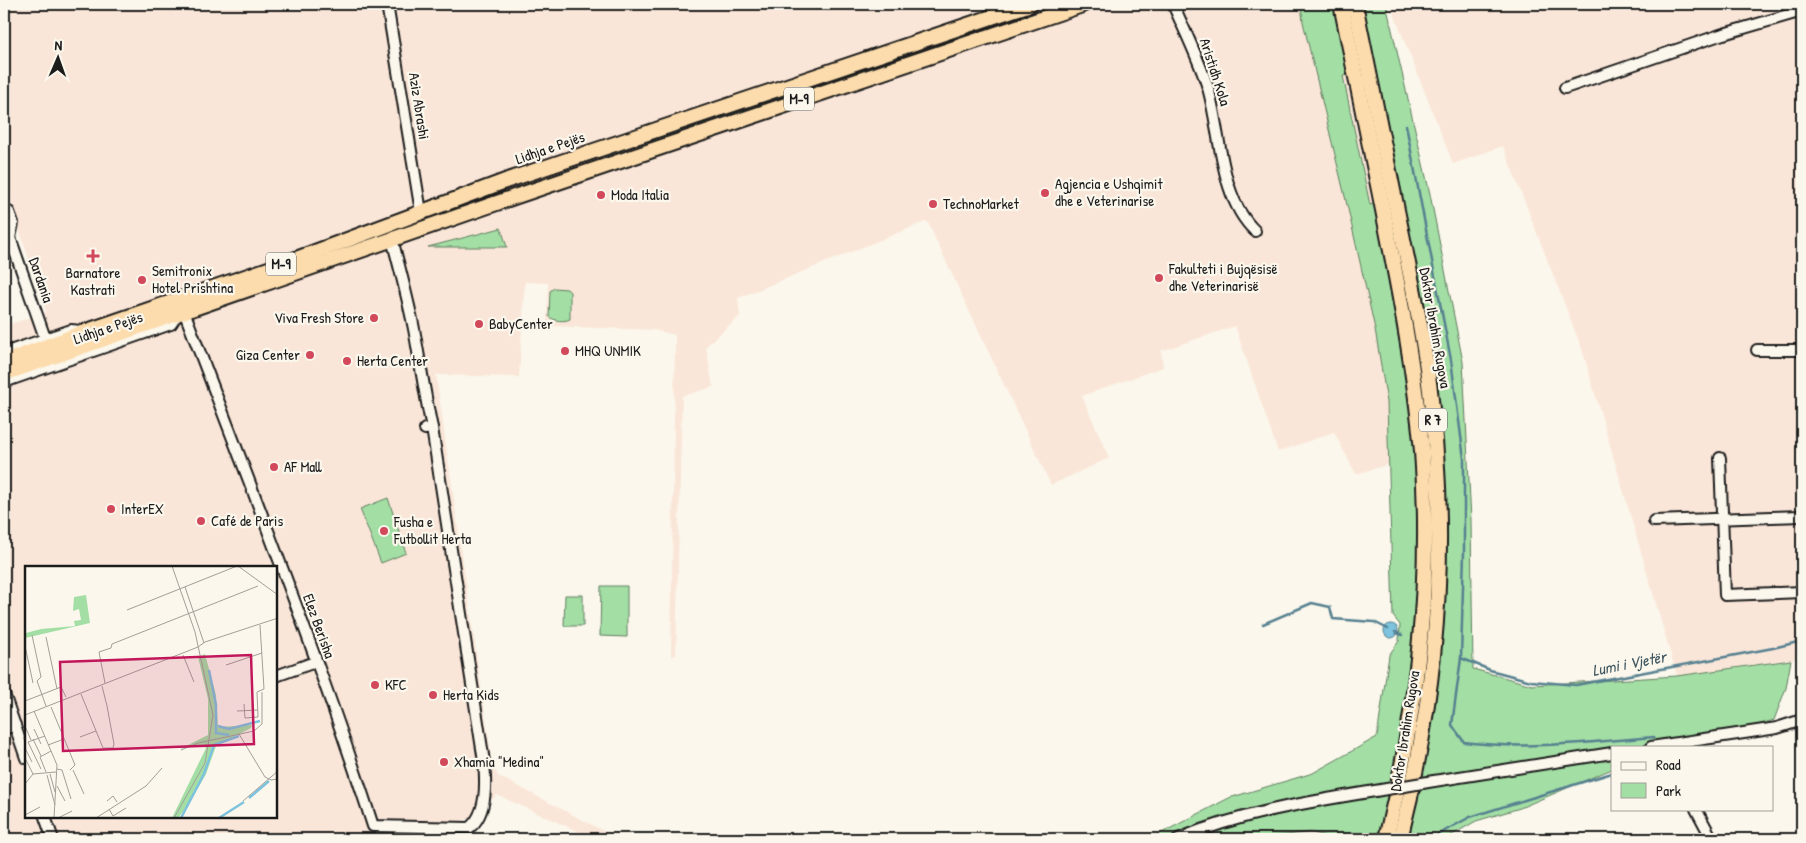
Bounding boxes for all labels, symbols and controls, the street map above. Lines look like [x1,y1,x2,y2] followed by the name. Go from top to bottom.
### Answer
[32,32,82,82] north arrow
[54,35,63,54] text: N
[1195,35,1236,109] street label: Aristidh Kola
[404,71,435,141] street label: Aziz Abrashi
[784,88,814,110] road number: M-9
[512,126,587,169] street label: Lidhja e Pejës
[1055,173,1163,211] place label: Agjencia e Ushqimit dhe e Veterinarise
[611,184,669,205] place label: Moda Italia
[1039,187,1051,199] marker: Agjencia e Ushqimit dhe e Veterinarise
[595,189,607,201] marker: Moda Italia
[943,193,1020,214] place label: TechnoMarket
[927,198,939,210] marker: TechnoMarket
[87,250,99,262] marker: Barnatore Kastrati
[266,252,296,276] road number: M-9
[24,254,59,305] street label: Dardania
[1168,258,1278,296] place label: Fakulteti i Bujqësisë dhe Veterinarisë
[152,260,233,298] place label: Semitronix Hotel Prishtina
[66,262,120,300] place label: Barnatore Kastrati
[1415,266,1456,390] street label: Doktor Ibrahim Rugova
[1153,272,1165,284] marker: Fakulteti i Bujqësisë dhe Veterinarisë
[136,274,148,286] marker: Semitronix Hotel Prishtina
[70,306,145,349] street label: Lidhja e Pejës
[274,307,364,328] place label: Viva Fresh Store
[368,312,380,324] marker: Viva Fresh Store
[489,313,553,334] place label: BabyCenter
[473,318,485,330] marker: BabyCenter
[575,340,641,361] place label: MHQ UNMIK
[236,344,300,365] place label: Giza Center
[559,345,571,357] marker: MHQ UNMIK
[304,349,316,361] marker: Giza Center
[357,350,428,371] place label: Herta Center
[341,355,353,367] marker: Herta Center
[1419,408,1447,432] road number: R 7
[284,456,322,477] place label: AF Mall
[268,461,280,473] marker: AF Mall
[121,498,164,519] place label: InterEX
[105,503,117,515] marker: InterEX
[211,510,283,531] place label: Café de Paris
[393,511,471,549] place label: Fusha e Futbollit Herta
[195,515,207,527] marker: Café de Paris
[378,525,390,537] marker: Fusha e Futbollit Herta
[25,566,278,818] inset map
[298,591,341,661] street label: Elez Berisha
[1590,645,1670,681] water label: Lumi i Vjetër
[1385,669,1424,793] street label: Doktor Ibrahim Rugova
[385,674,407,695] place label: KFC
[369,679,381,691] marker: KFC
[443,684,499,705] place label: Herta Kids
[427,689,439,701] marker: Herta Kids
[1611,746,1774,810] legend
[454,751,544,772] place label: Xhamia "Medina"
[1656,754,1681,775] text: Road
[438,756,450,768] marker: Xhamia "Medina"
[1656,780,1681,801] text: Park

